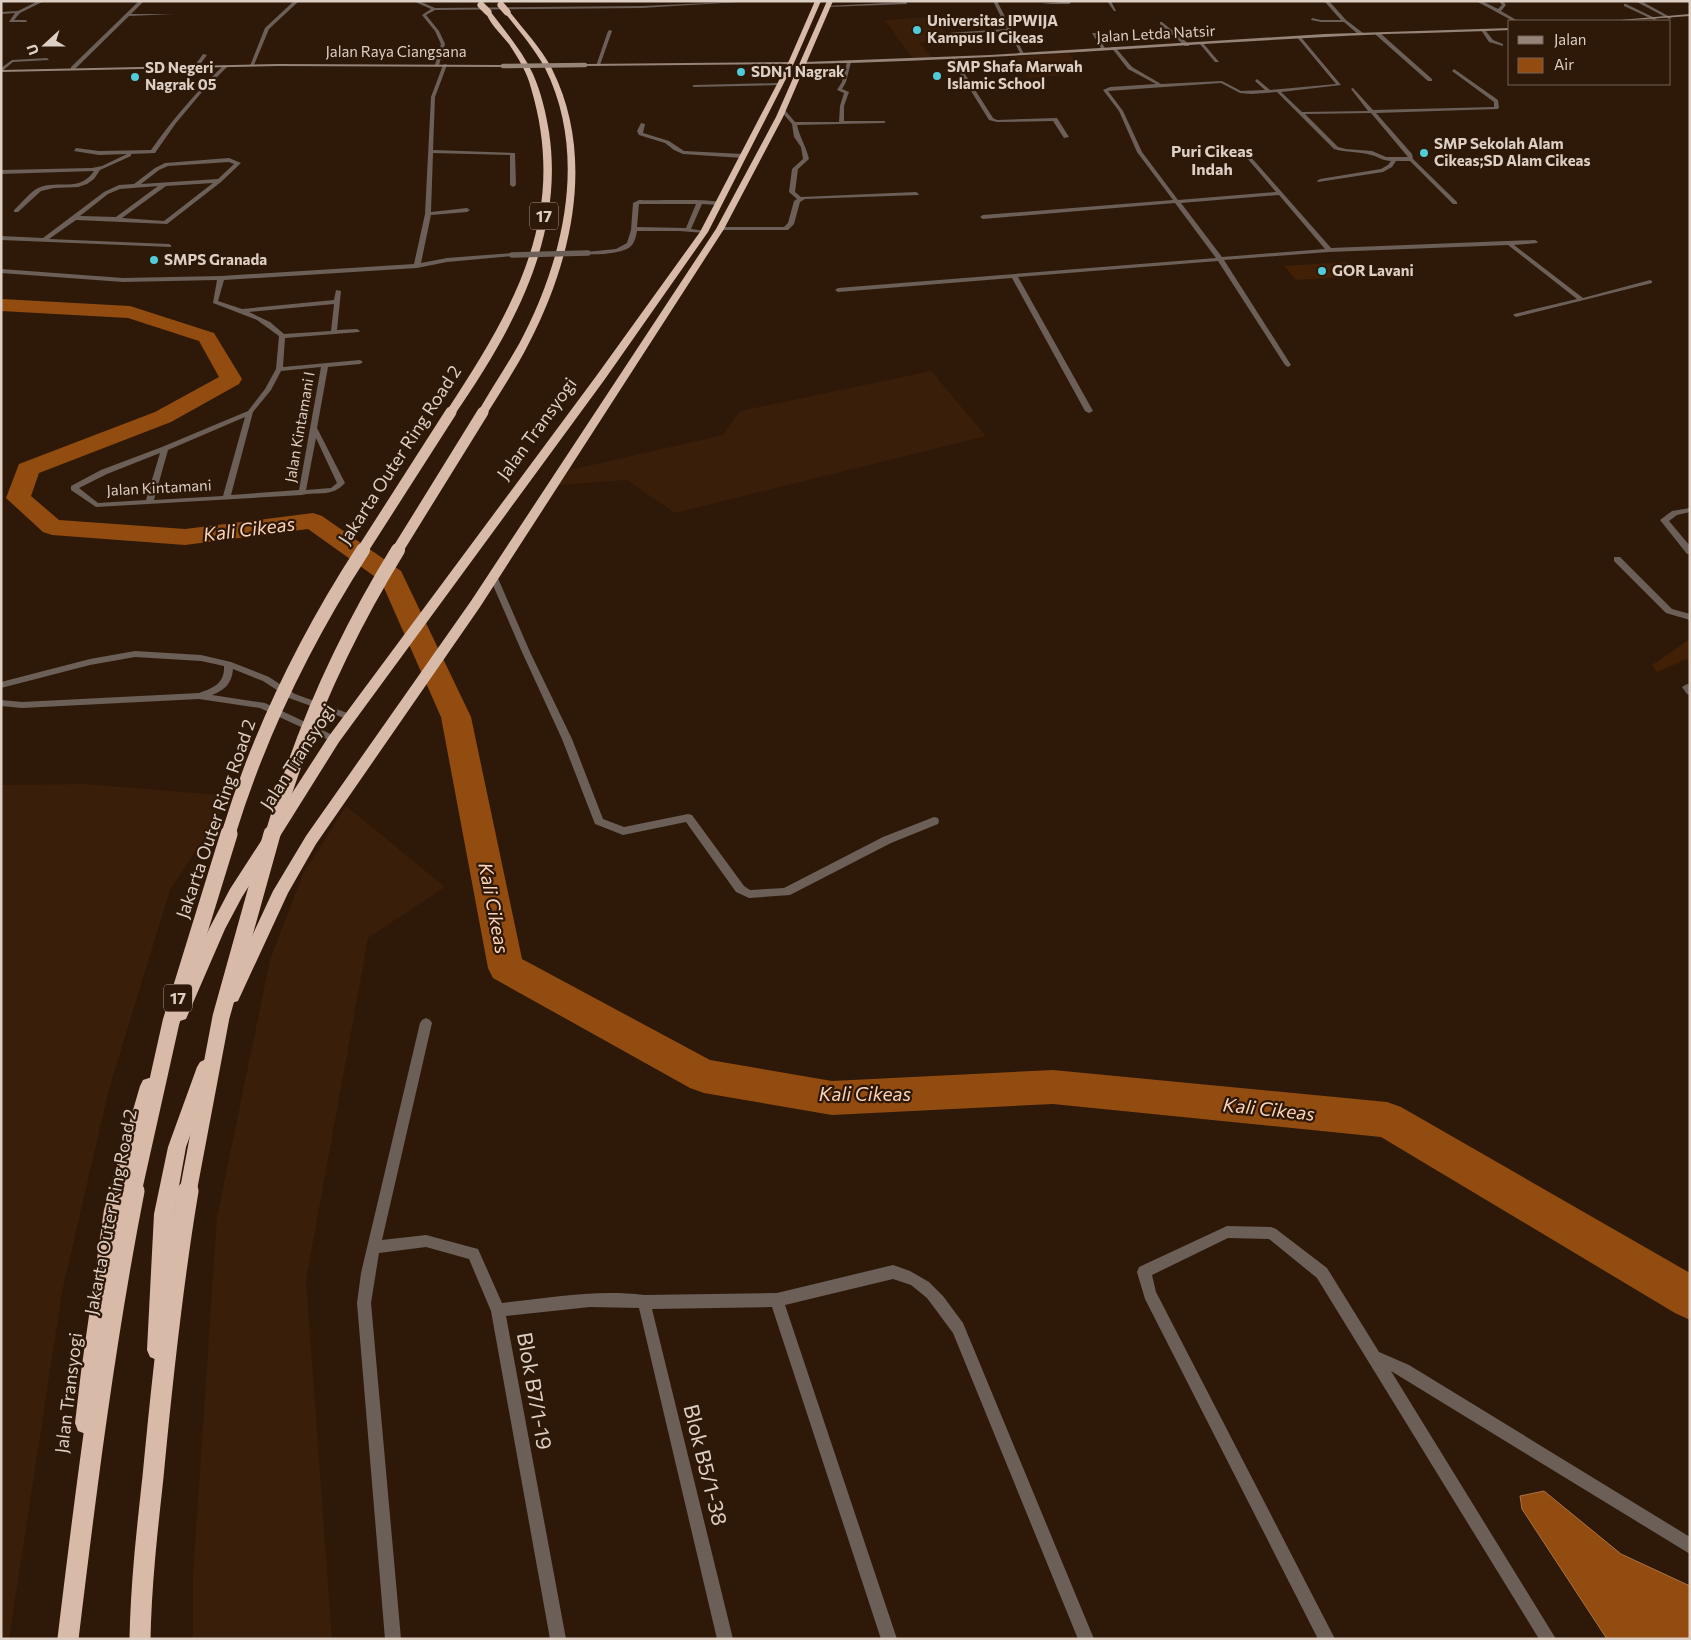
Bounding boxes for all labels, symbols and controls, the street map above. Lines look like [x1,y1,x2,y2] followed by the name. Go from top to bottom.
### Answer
[927,11,1058,46] place label: Universitas IPWIJA Kampus II Cikeas
[20,20,70,70] north arrow
[1508,20,1671,85] legend
[1096,21,1216,45] street label: Jalan Letda Natsir
[911,24,923,36] marker: Universitas IPWIJA Kampus II Cikeas
[1554,30,1586,48] text: Jalan
[23,42,42,58] text: U
[325,42,467,60] street label: Jalan Raya Ciangsana
[1554,55,1574,73] text: Air
[947,57,1083,92] place label: SMP Shafa Marwah Islamic School
[145,58,217,93] place label: SD Negeri Nagrak 05
[751,62,845,80] place label: SDN 1 Nagrak
[735,66,747,78] marker: SDN 1 Nagrak
[931,70,943,82] marker: SMP Shafa Marwah Islamic School
[129,71,141,83] marker: SD Negeri Nagrak 05
[1434,134,1590,169] place label: SMP Sekolah Alam Cikeas;SD Alam Cikeas
[1171,141,1253,178] district label: Puri Cikeas Indah
[1418,147,1430,159] marker: SMP Sekolah Alam Cikeas;SD Alam Cikeas
[530,202,558,230] road number: 17
[164,250,267,268] place label: SMPS Granada
[148,254,160,266] marker: SMPS Granada
[1332,261,1414,279] place label: GOR Lavani
[1316,265,1328,277] marker: GOR Lavani
[333,361,465,548] street label: Jakarta Outer Ring Road 2
[280,370,318,484] street label: Jalan Kintamani I
[492,373,581,484] street label: Jalan Transyogi
[106,475,212,499] street label: Jalan Kintamani
[202,511,297,546] water label: Kali Cikeas
[255,700,339,813] street label: Jalan Transyogi
[171,716,259,921] street label: Jakarta Outer Ring Road 2
[474,860,515,956] water label: Kali Cikeas
[164,984,192,1011] road number: 17
[819,1082,912,1105] water label: Kali Cikeas
[1222,1092,1317,1125] water label: Kali Cikeas
[79,1107,141,1317] street label: Jakarta Outer Ring Road 2
[513,1330,558,1451] street label: Blok B7/1-19
[50,1331,86,1454] street label: Jalan Transyogi
[679,1401,734,1528] street label: Blok B5/1-38

